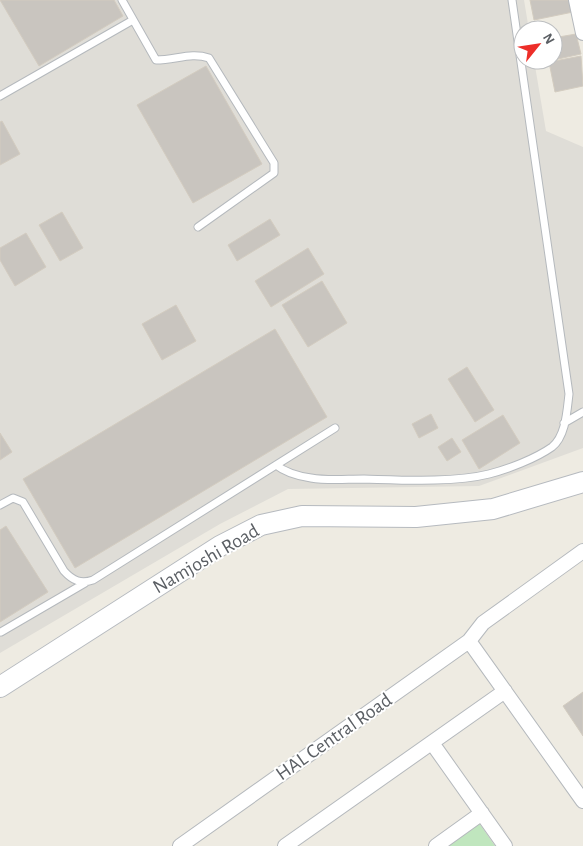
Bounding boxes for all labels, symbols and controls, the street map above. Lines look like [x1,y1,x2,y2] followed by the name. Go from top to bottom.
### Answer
[513,20,563,70] north arrow
[540,31,557,47] text: N
[149,521,263,597] street label: Namjoshi Road
[272,690,396,784] street label: HAL Central Road

